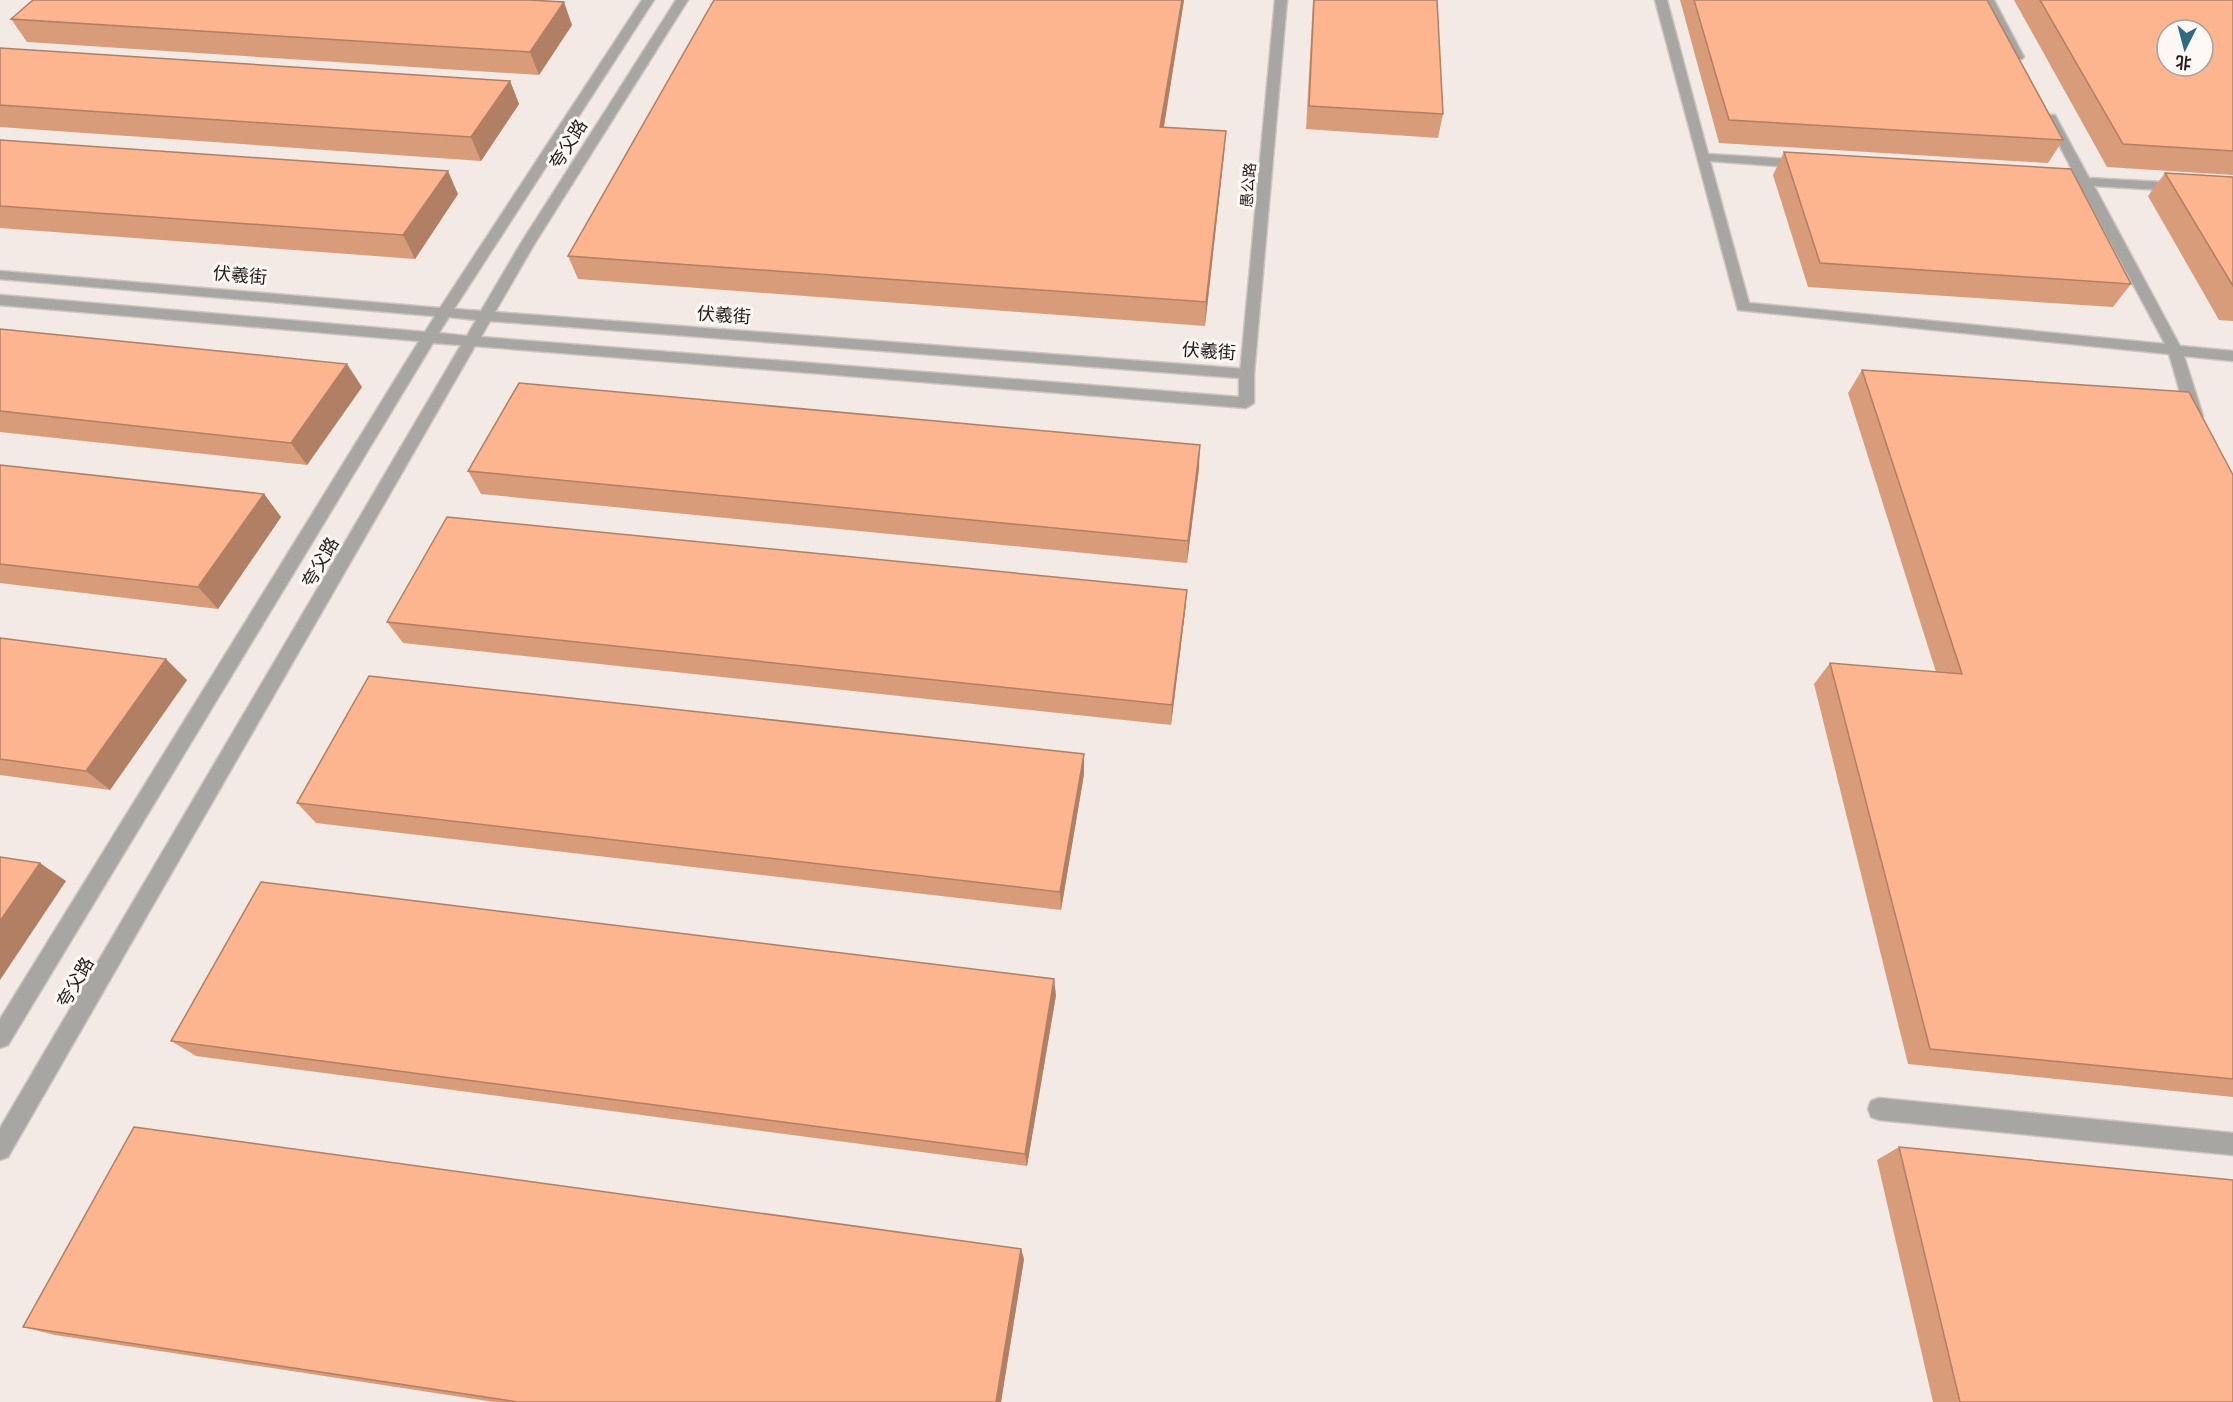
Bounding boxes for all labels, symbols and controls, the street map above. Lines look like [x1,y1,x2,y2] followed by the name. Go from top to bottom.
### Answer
[2155,18,2215,78] north arrow
[2174,51,2193,74] text: 北
[544,115,592,173] street label: 夸父路
[1237,162,1259,208] street label: 愚公路
[212,261,268,289] street label: 伏羲街
[696,302,752,328] street label: 伏羲街
[1181,338,1237,364] street label: 伏羲街
[297,533,343,591] street label: 夸父路
[52,953,98,1011] street label: 夸父路

